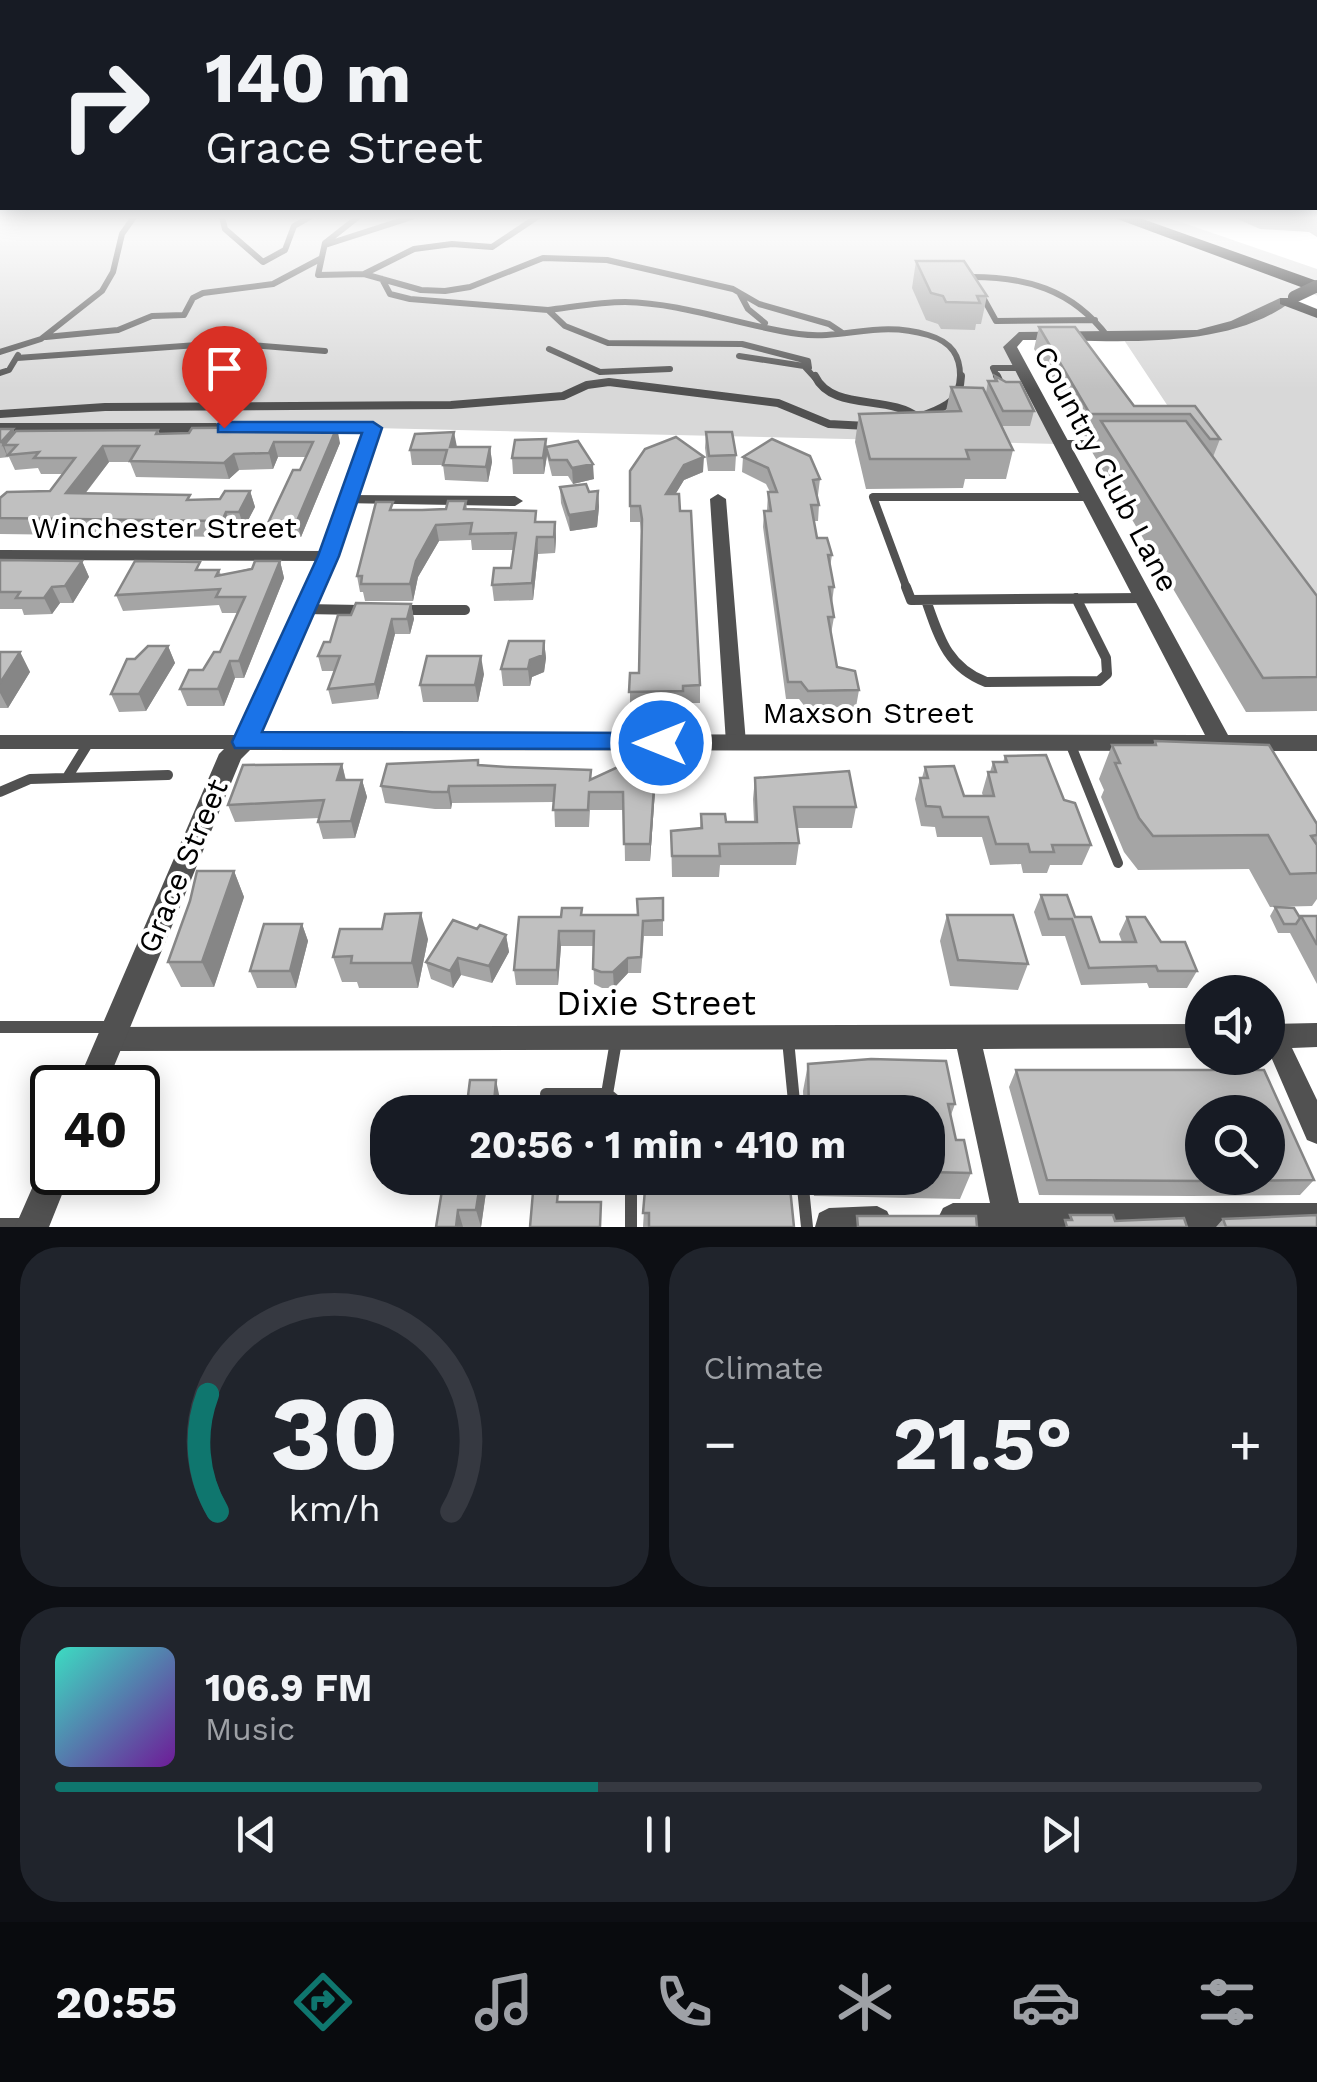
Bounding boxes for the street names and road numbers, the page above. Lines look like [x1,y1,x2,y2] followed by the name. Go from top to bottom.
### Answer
[1027,340,1186,598] street label: Country Club Lane
[31,510,297,545] street label: Winchester Street
[763,695,974,730] street label: Maxson Street
[130,773,235,958] street label: Grace Street
[556,982,756,1024] street label: Dixie Street

